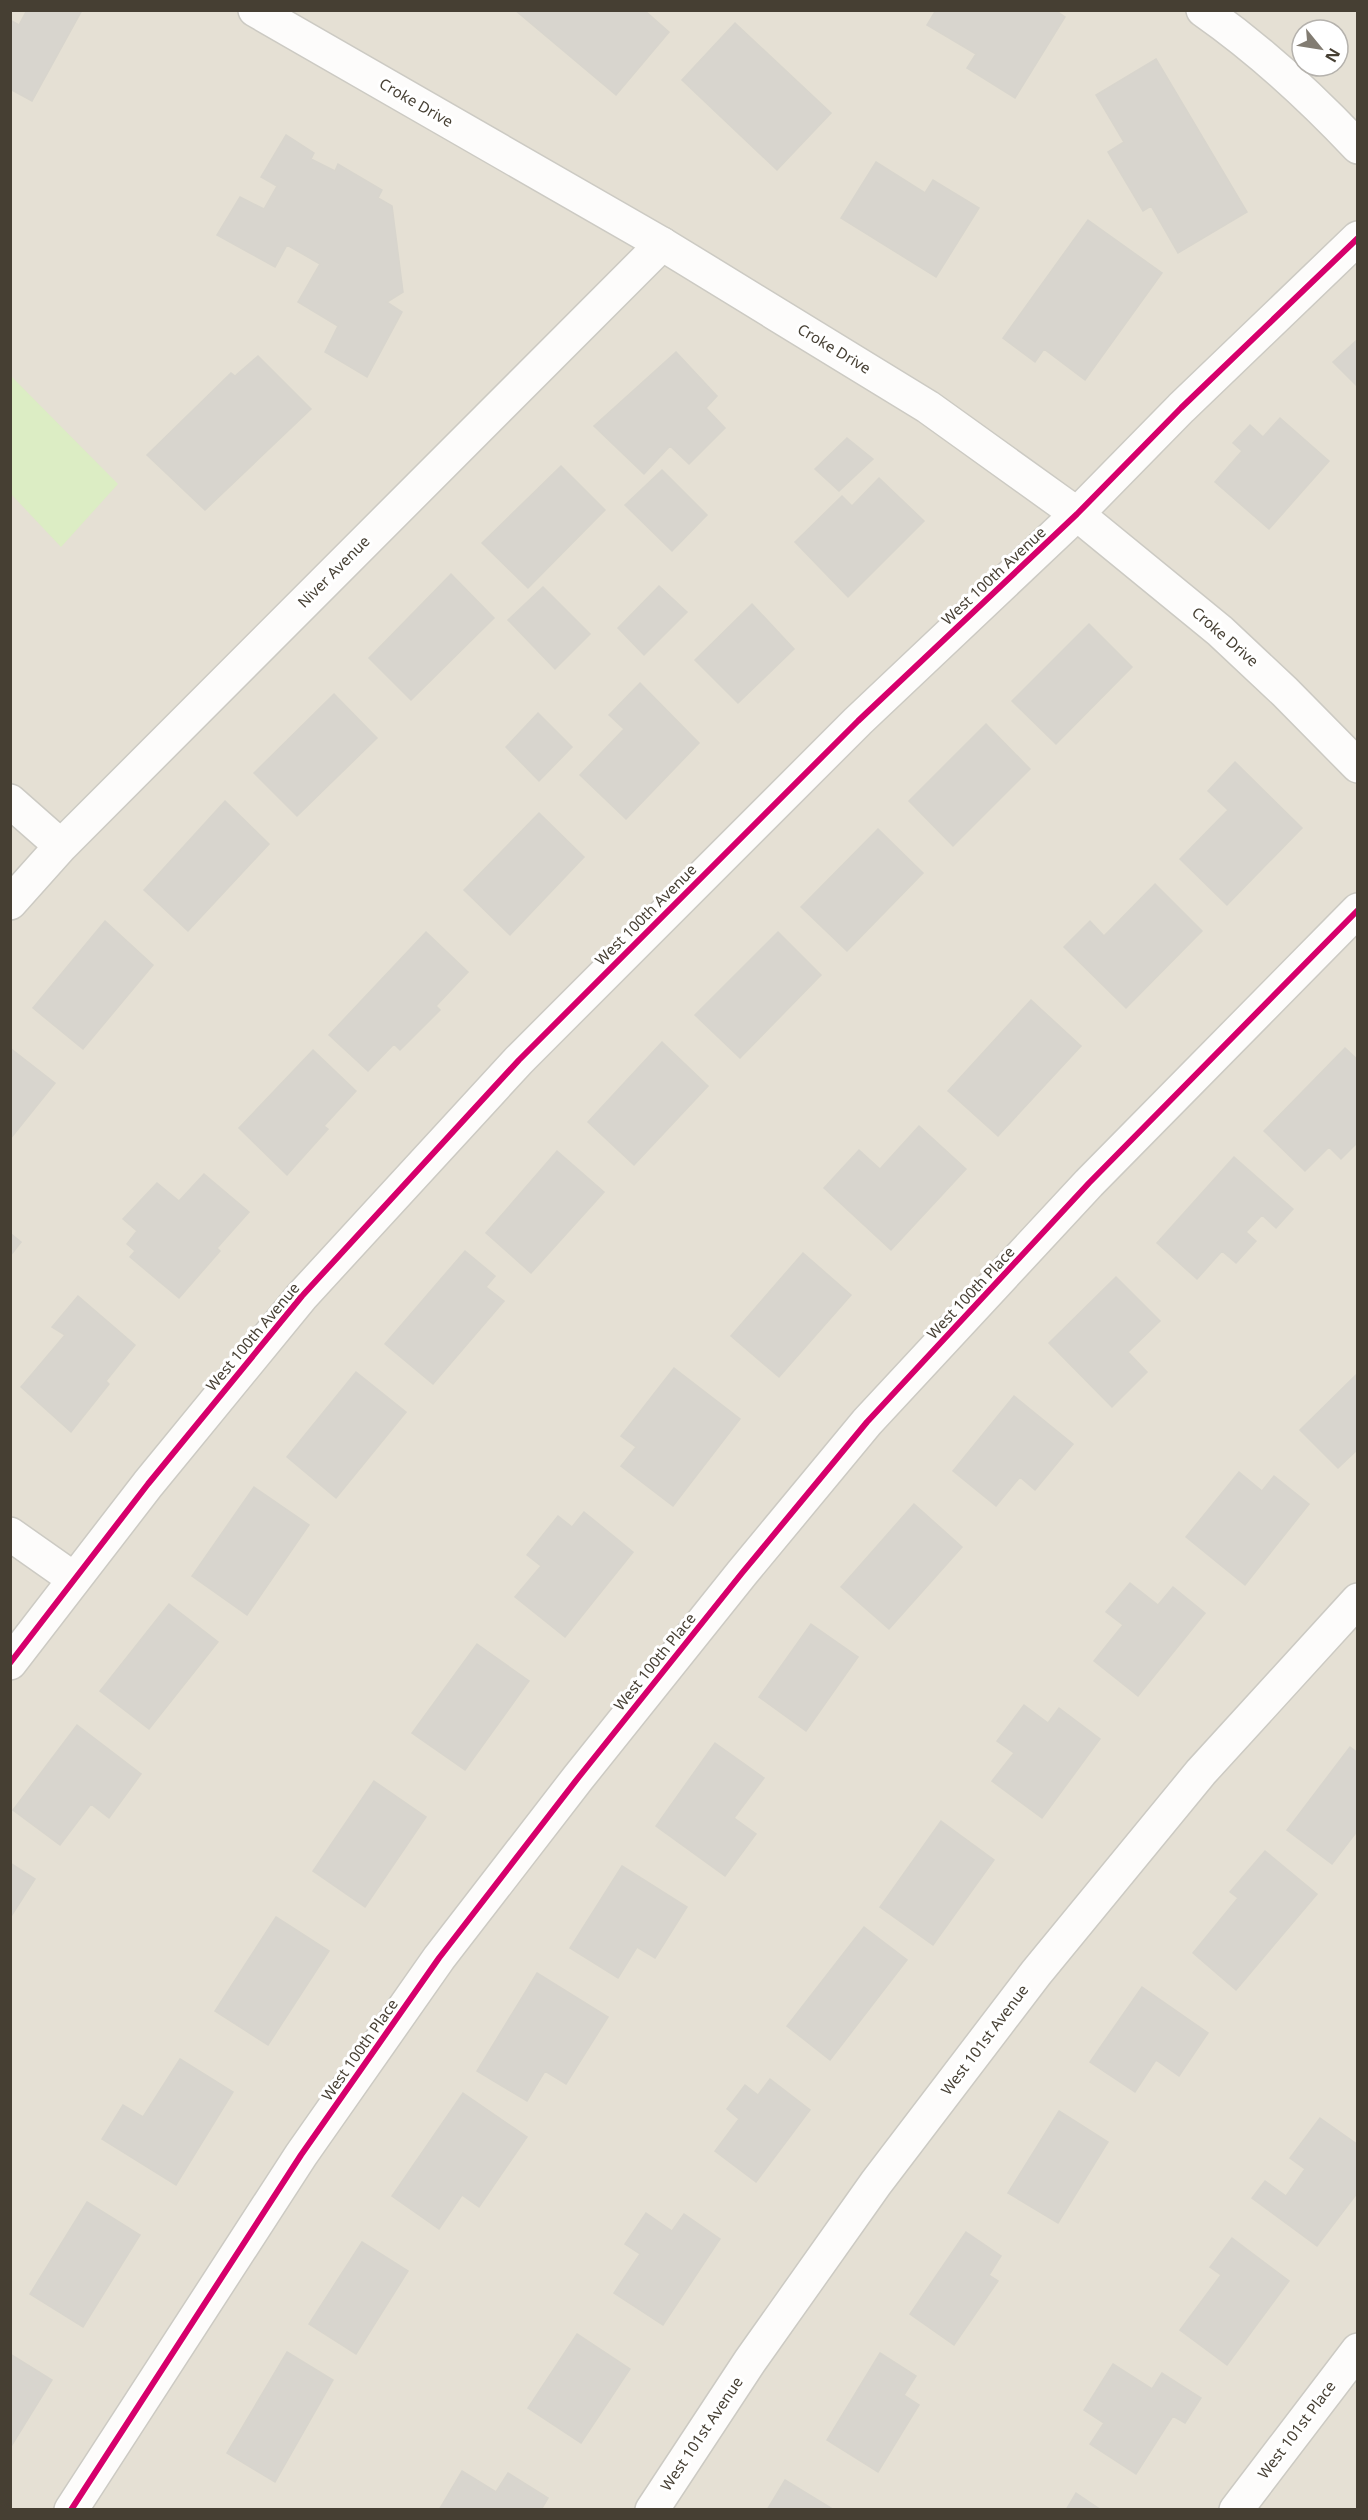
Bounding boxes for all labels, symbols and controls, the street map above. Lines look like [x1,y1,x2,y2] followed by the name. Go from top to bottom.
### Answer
[1290,18,1350,78] north arrow
[1320,44,1346,67] text: N
[376,73,457,131] street label: Croke Drive
[794,318,875,378] street label: Croke Drive
[937,522,1050,629] street label: West 100th Avenue
[293,531,374,612] street label: Niver Avenue
[1188,602,1263,671] street label: Croke Drive
[590,859,700,969] street label: West 100th Avenue
[922,1242,1018,1343] street label: West 100th Place
[201,1278,303,1395] street label: West 100th Avenue
[609,1608,700,1714] street label: West 100th Place
[936,1980,1032,2099] street label: West 101st Avenue
[317,1995,402,2104] street label: West 100th Place
[656,2372,747,2494] street label: West 101st Avenue
[1253,2376,1340,2482] street label: West 101st Place

